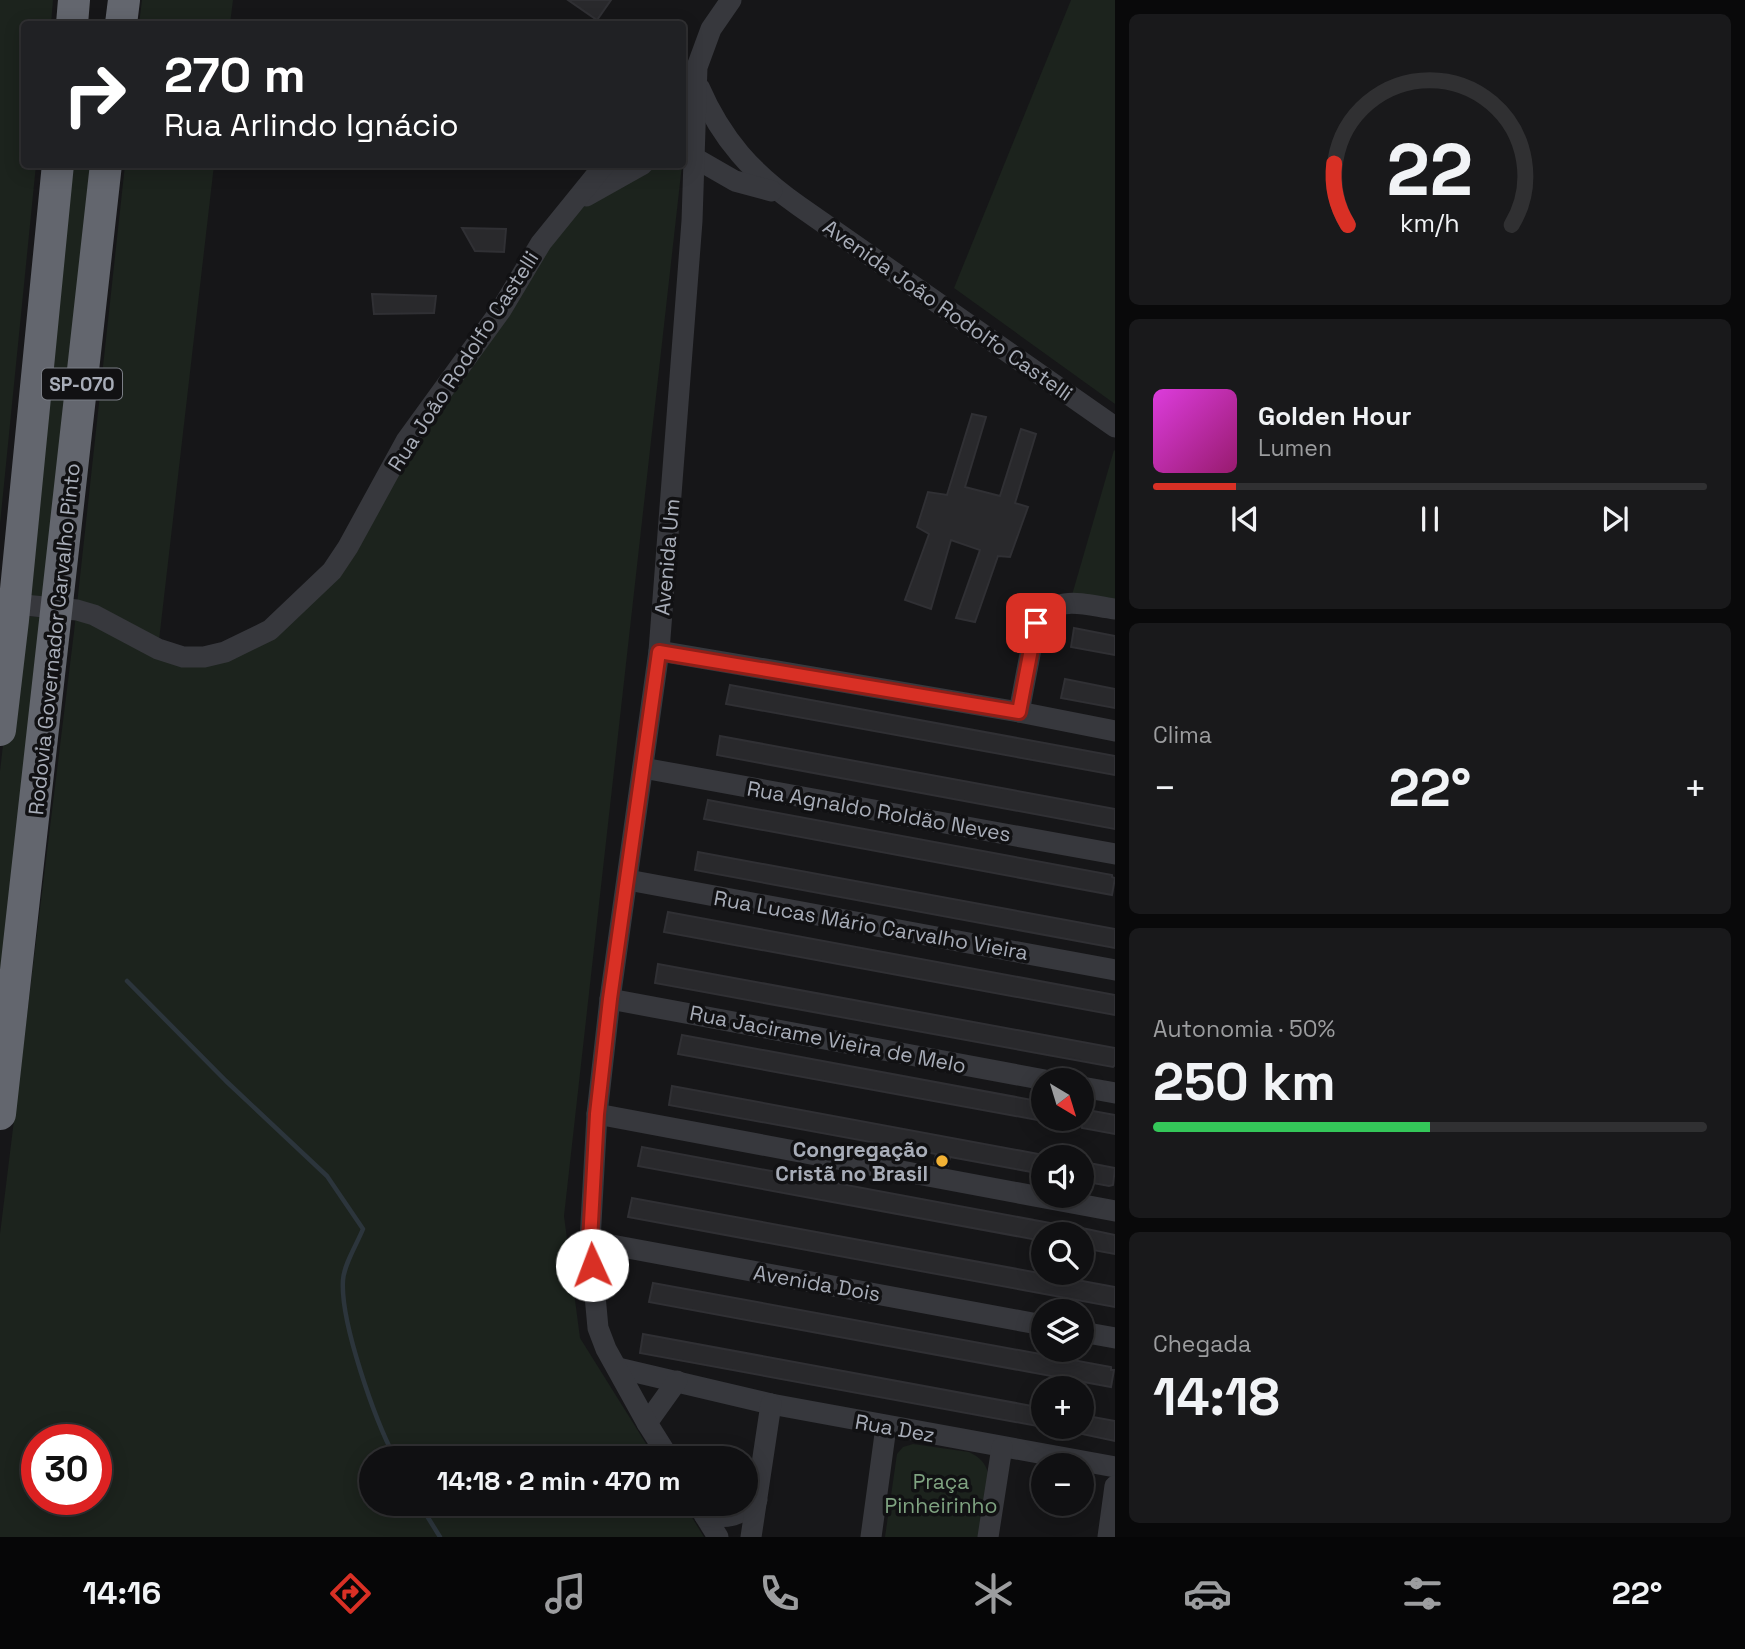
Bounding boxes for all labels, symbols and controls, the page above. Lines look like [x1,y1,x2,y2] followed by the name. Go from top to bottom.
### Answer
[164,44,306,106] text: 270 m
[49,49,140,140] icon: right
[164,105,459,145] text: Rua Arlindo Ignácio
[1387,124,1473,217] text: 22
[1400,207,1460,239] text: km/h
[818,213,1078,407] street label: Avenida João Rodolfo Castelli
[382,246,544,476] street label: Rua João Rodolfo Castelli
[42,368,122,400] road number: SP-070
[1258,399,1412,433] text: Golden Hour
[1258,433,1332,463] text: Lumen
[22,462,86,816] street label: Rodovia Governador Carvalho Pinto
[648,497,686,617] street label: Avenida Um
[1226,500,1264,538] icon: previous
[1411,500,1449,538] icon: pause
[1596,500,1634,538] icon: next
[1006,593,1066,653] pin
[1017,604,1055,642] icon: arrive
[1153,720,1212,750] text: Clima
[1389,755,1471,821] text: 22°
[1153,764,1177,812] text: −
[1683,764,1707,812] text: +
[745,774,1013,848] street label: Rua Agnaldo Roldão Neves
[712,884,1030,966] street label: Rua Lucas Mário Carvalho Vieira
[687,999,969,1079] street label: Rua Jacirame Vieira de Melo
[1153,1014,1335,1044] text: Autonomia · 50%
[1153,1049,1336,1115] text: 250 km
[1031,1068,1094,1130] north arrow
[1031,1068,1094,1516] map controls
[775,1136,928,1187] place label: Congregação Cristã no Brasil
[1031,1145,1094,1208] button: sound
[934,1153,950,1169] marker: Congregação Cristã no Brasil
[1031,1222,1094,1285] button: search
[555,1228,629,1302] position arrow
[751,1259,883,1307] street label: Avenida Dois
[1031,1299,1094,1362] button: layers
[1153,1329,1251,1359] text: Chegada
[1153,1364,1280,1430] text: 14:18
[1031,1376,1094,1439] button: +
[853,1408,937,1448] street label: Rua Dez
[21,1424,112,1515] speed limit sign: 30
[1031,1453,1094,1516] button: −
[437,1464,680,1498] text: 14:18 · 2 min · 470 m
[885,1468,997,1519] park label: Praça Pinheirinho
[326,1569,375,1618] icon: directions
[541,1569,590,1618] icon: music
[755,1569,804,1618] icon: phone
[969,1569,1018,1618] icon: climate
[1183,1569,1232,1618] icon: car
[1398,1569,1447,1618] icon: filters
[83,1573,161,1613] text: 14:16
[1612,1573,1662,1613] text: 22°

